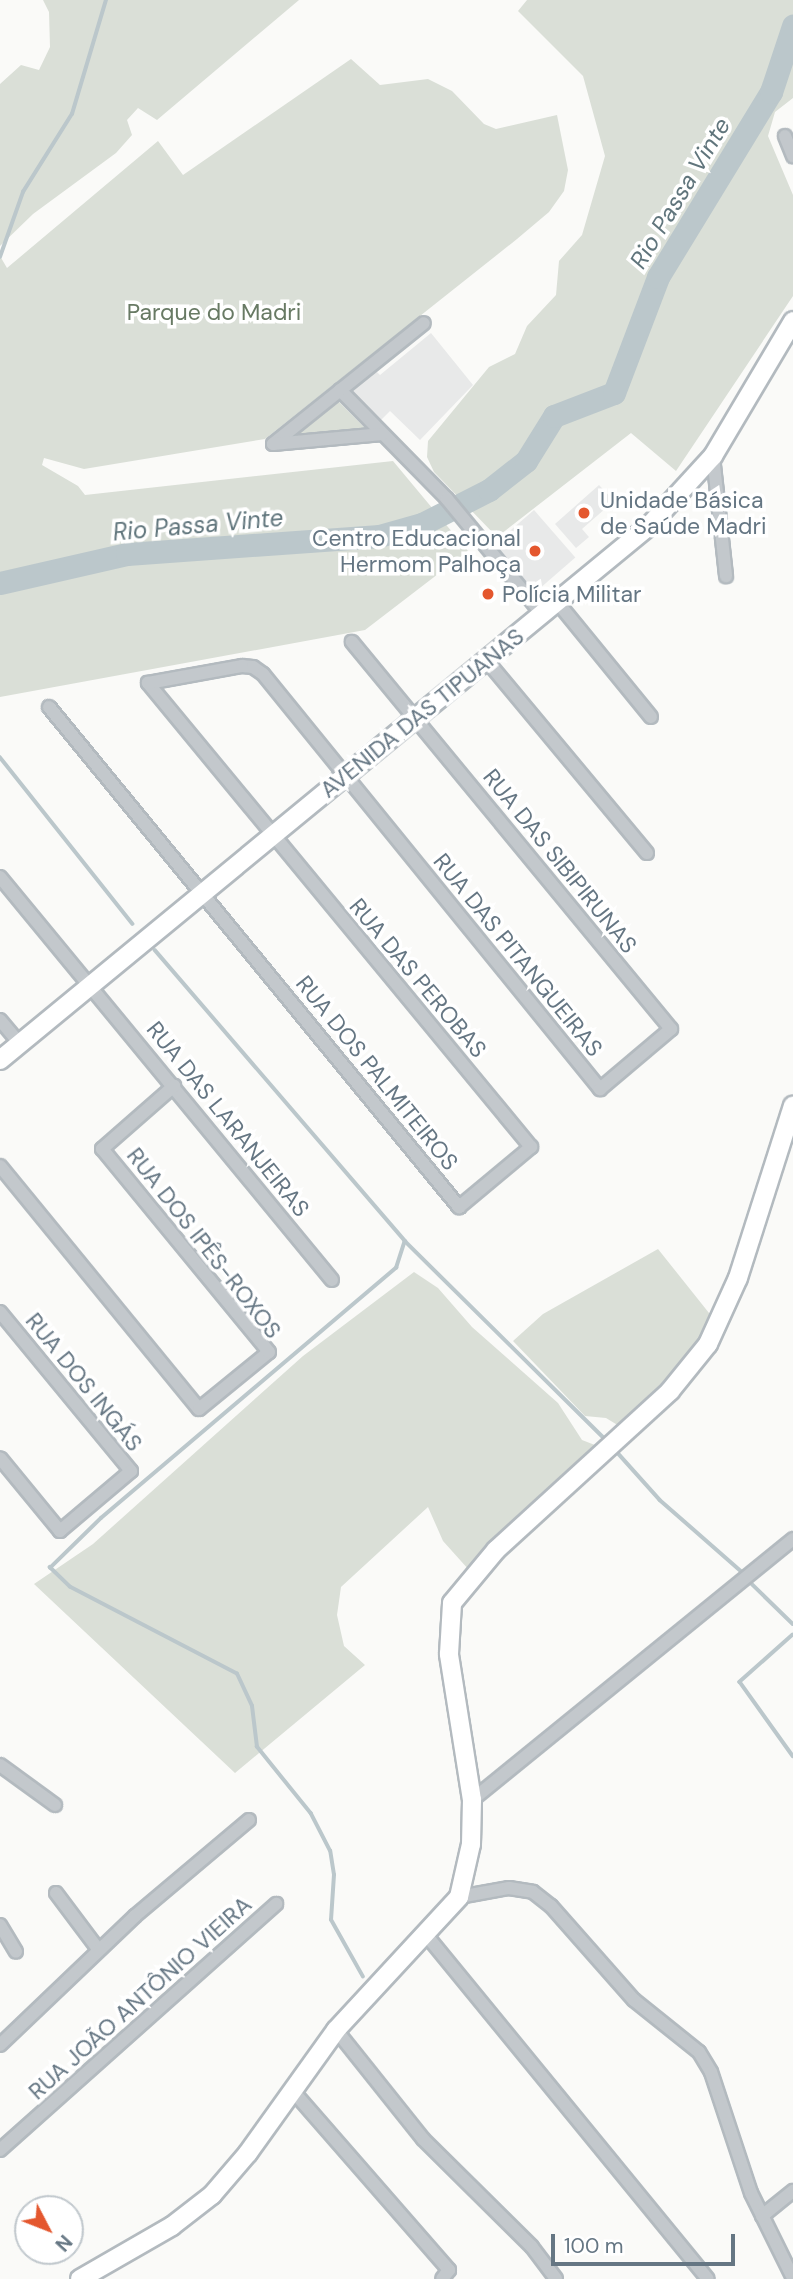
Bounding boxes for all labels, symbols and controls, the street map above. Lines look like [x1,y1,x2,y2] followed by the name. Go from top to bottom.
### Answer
[624,112,736,274] water label: Rio Passa Vinte
[127,298,301,326] park label: Parque do Madri
[600,486,767,540] place label: Unidade Básica de Saúde Madri
[112,503,284,547] water label: Rio Passa Vinte
[574,503,594,523] marker: Unidade Básica de Saúde Madri
[312,524,521,578] place label: Centro Educacional Hermom Palhoça
[527,543,543,559] marker: Centro Educacional Hermom Palhoça
[502,580,641,608] place label: Polícia Militar
[480,586,496,602] marker: Polícia Militar
[315,622,529,804] street label: AVENIDA DAS TIPUANAS
[477,763,643,959] street label: RUA DAS SIBIPIRUNAS
[428,848,608,1062] street label: RUA DAS PITANGUEIRAS
[344,893,492,1063] street label: RUA DAS PEROBAS
[290,970,464,1176] street label: RUA DOS PALMITEIROS
[141,1016,315,1222] street label: RUA DAS LARANJEIRAS
[121,1142,287,1344] street label: RUA DOS IPÊS-ROXOS
[20,1307,148,1457] street label: RUA DOS INGÁS
[23,1891,257,2105] street label: RUA JOÃO ANTÔNIO VIEIRA
[14,2195,84,2265] north arrow
[555,2220,739,2264] scale bar
[50,2230,77,2257] text: N
[564,2232,624,2260] text: 100 m

